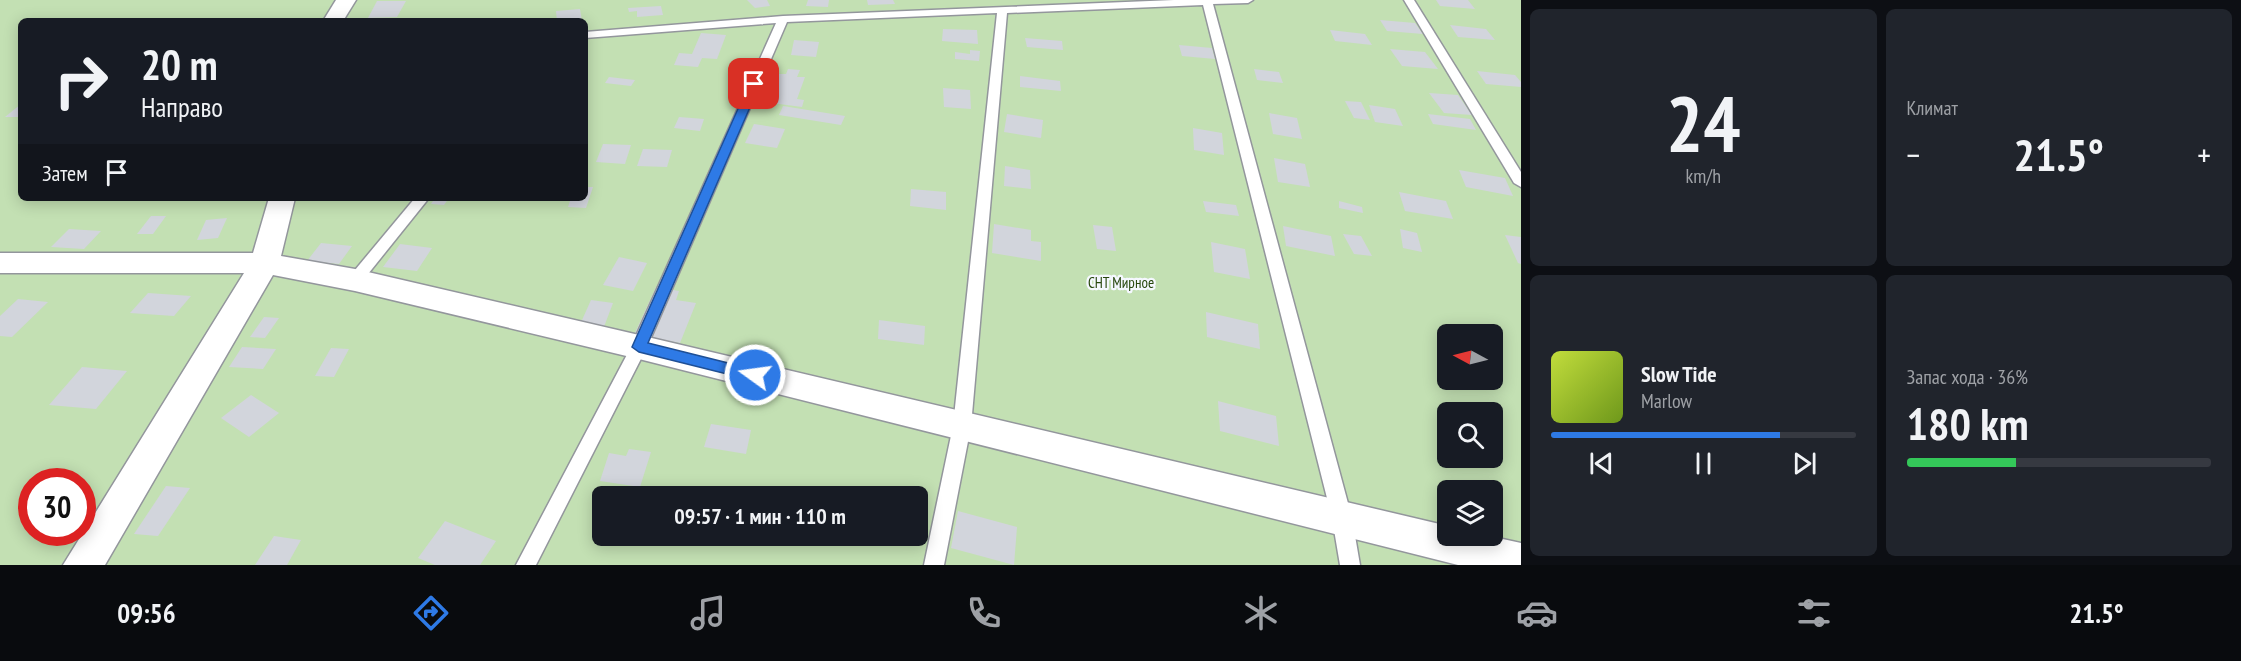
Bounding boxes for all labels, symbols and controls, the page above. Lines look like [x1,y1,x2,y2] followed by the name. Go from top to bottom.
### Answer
[141,37,218,92] text: 20 m
[42,42,120,120] icon: right
[728,58,779,109] pin
[737,67,770,100] icon: arrive
[1666,73,1741,174] text: 24
[141,90,223,124] text: Направо
[1907,95,1958,121] text: Климат
[2014,125,2104,183] text: 21.5°
[1907,133,1920,176] text: −
[2197,133,2211,176] text: +
[100,156,133,189] icon: arrive
[42,159,88,187] text: Затем
[1686,163,1721,189] text: km/h
[1088,273,1154,292] park label: СНТ Мирное
[1437,324,1503,390] north arrow
[1437,324,1503,546] map controls
[723,343,787,407] position arrow
[1641,360,1717,388] text: Slow Tide
[1907,364,2028,390] text: Запас хода · 36%
[1641,388,1692,414] text: Marlow
[1907,394,2029,452] text: 180 km
[1437,402,1503,468] button: search
[1585,447,1618,480] icon: previous
[1687,447,1720,480] icon: pause
[1788,447,1821,480] icon: next
[18,468,96,546] speed limit sign: 30
[1437,480,1503,546] button: layers
[674,502,846,530] text: 09:57 · 1 мин · 110 m
[410,592,452,634] icon: directions
[687,592,729,634] icon: music
[963,592,1005,634] icon: phone
[1240,592,1282,634] icon: climate
[1516,592,1558,634] icon: car
[1793,592,1835,634] icon: filters
[117,596,176,630] text: 09:56
[2069,596,2124,630] text: 21.5°

